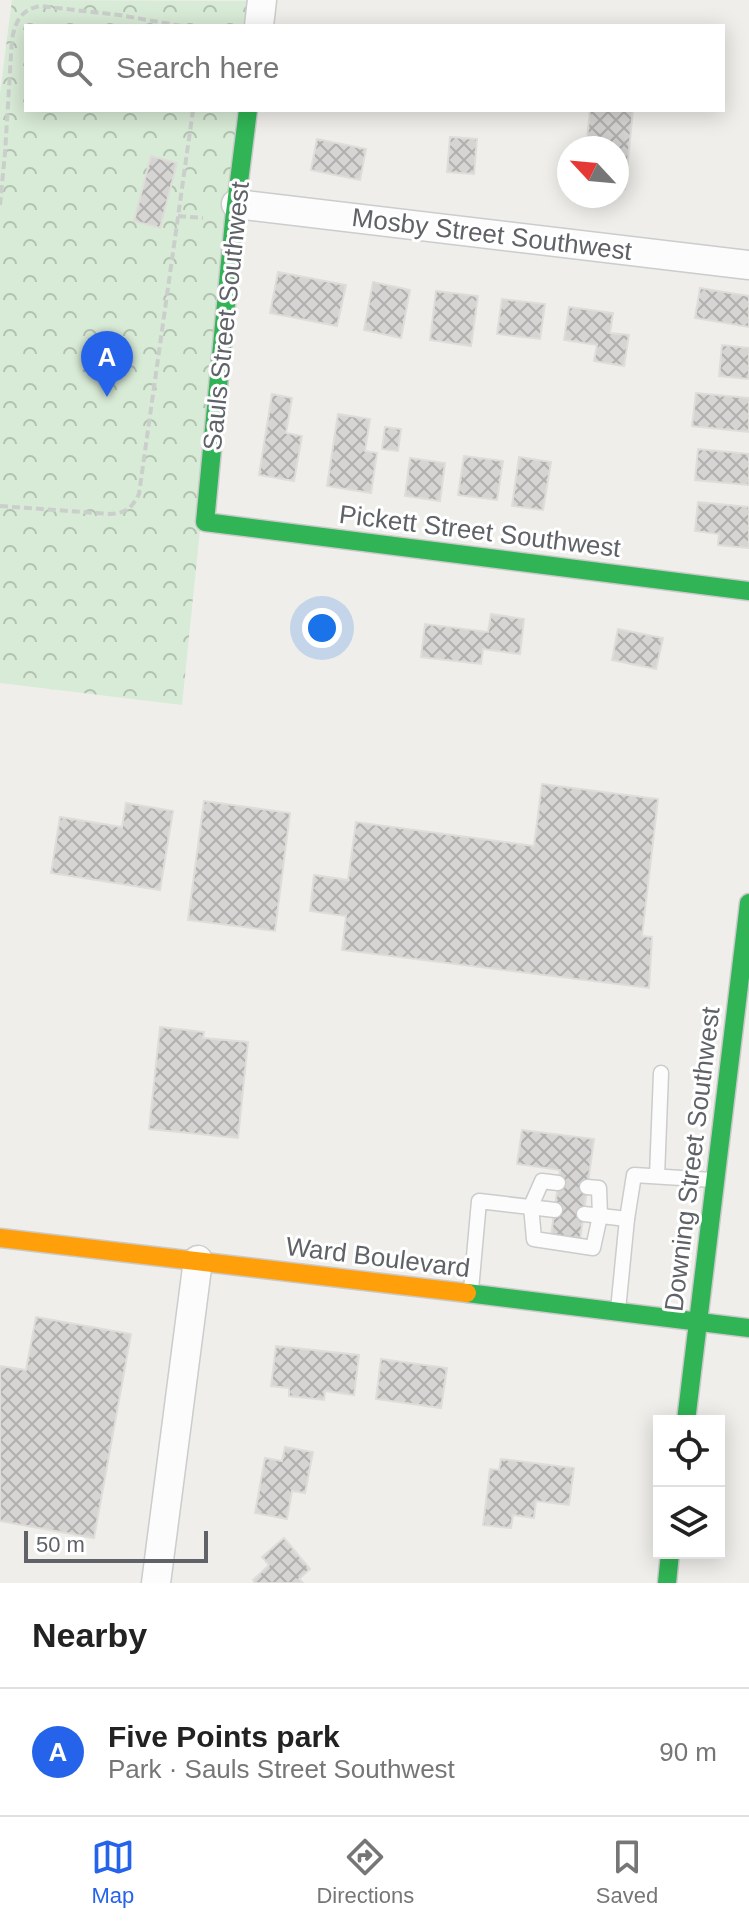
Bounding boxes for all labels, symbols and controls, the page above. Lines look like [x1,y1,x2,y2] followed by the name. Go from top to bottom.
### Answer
[24,24,725,112] search box
[52,46,96,90] icon: search
[116,51,279,84] text: Search here
[557,136,629,208] north arrow
[197,179,255,452] street label: Sauls Street Southwest
[350,202,634,266] street label: Mosby Street Southwest
[81,331,133,397] pin: A
[338,499,623,563] street label: Pickett Street Southwest
[302,608,342,648] your location
[658,1004,726,1313] street label: Downing Street Southwest
[284,1231,472,1283] street label: Ward Boulevard
[653,1415,725,1559] map controls
[653,1415,725,1487] button: locate
[653,1487,725,1559] button: layers
[24,1527,208,1563] scale bar
[36,1532,85,1557] text: 50 m
[32,1616,147,1654] text: Nearby
[108,1720,340,1753] text: Five Points park
[49,1737,67,1767] text: A
[659,1737,717,1767] text: 90 m
[108,1754,455,1784] text: Park · Sauls Street Southwest
[91,1835,135,1909] tab: Map
[316,1835,414,1909] tab: Directions
[596,1835,658,1909] tab: Saved

